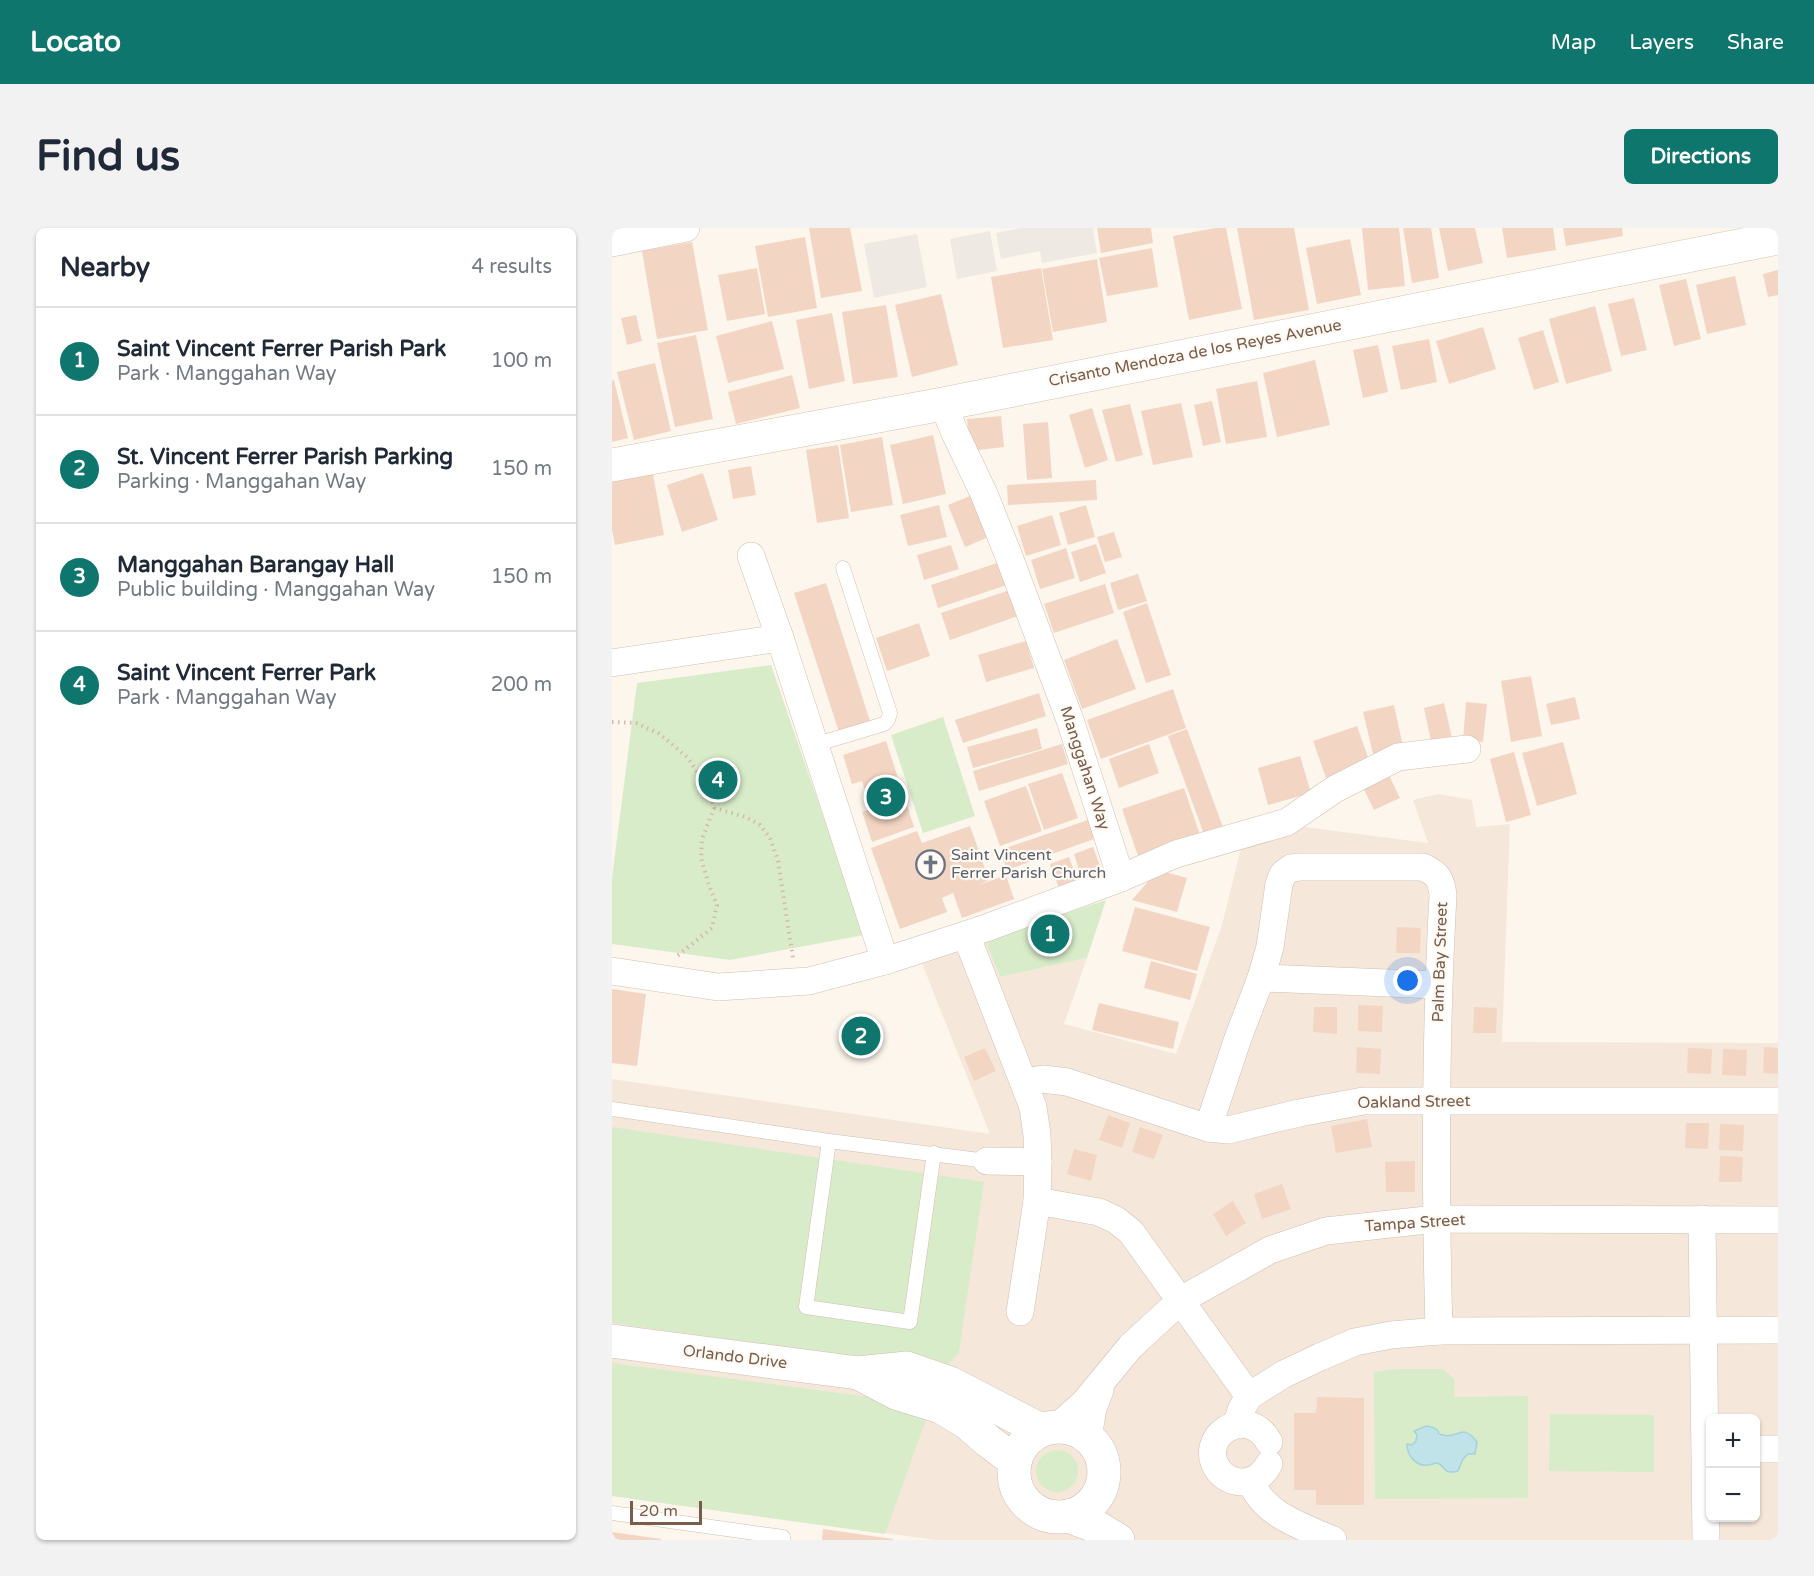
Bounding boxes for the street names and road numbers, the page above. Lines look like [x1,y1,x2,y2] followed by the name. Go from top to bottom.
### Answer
[1047,315,1343,391] street label: Crisanto Mendoza de los Reyes Avenue
[1056,704,1115,833] street label: Manggahan Way
[1428,901,1452,1023] street label: Palm Bay Street
[1357,1091,1471,1113] street label: Oakland Street
[1364,1209,1466,1237] street label: Tampa Street
[682,1341,788,1373] street label: Orlando Drive

